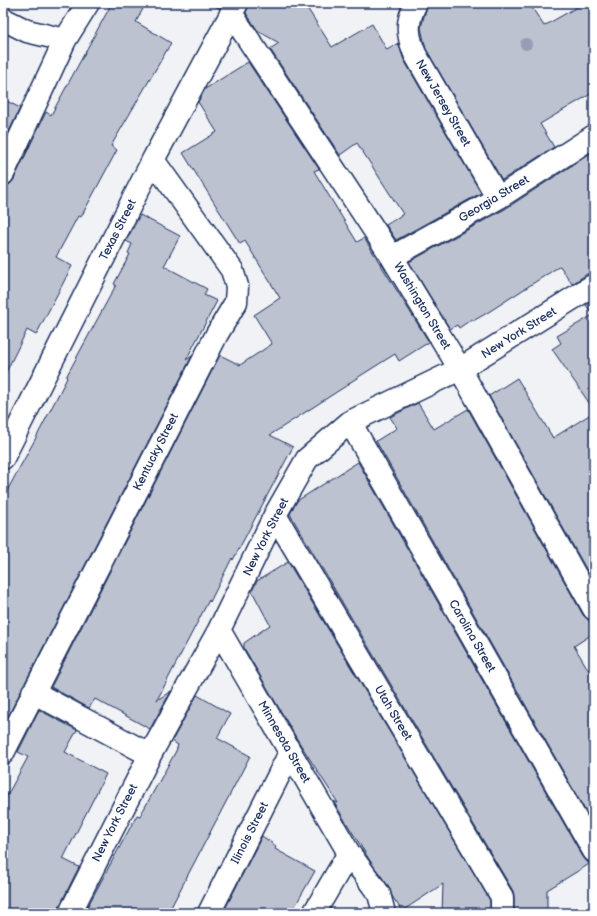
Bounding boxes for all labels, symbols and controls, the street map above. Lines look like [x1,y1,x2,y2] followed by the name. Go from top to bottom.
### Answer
[412,57,474,149] street label: New Jersey Street
[456,172,532,226] street label: Georgia Street
[96,197,140,263] street label: Texas Street
[390,260,454,353] street label: Washington Street
[479,304,560,362] street label: New York Street
[130,410,182,493] street label: Kentucky Street
[240,495,292,579] street label: New York Street
[445,597,499,675] street label: Carolina Street
[371,683,415,743] street label: Utah Street
[254,698,314,786] street label: Minnesota Street
[89,781,141,865] street label: New York Street
[228,799,272,866] street label: Ilinois Street

